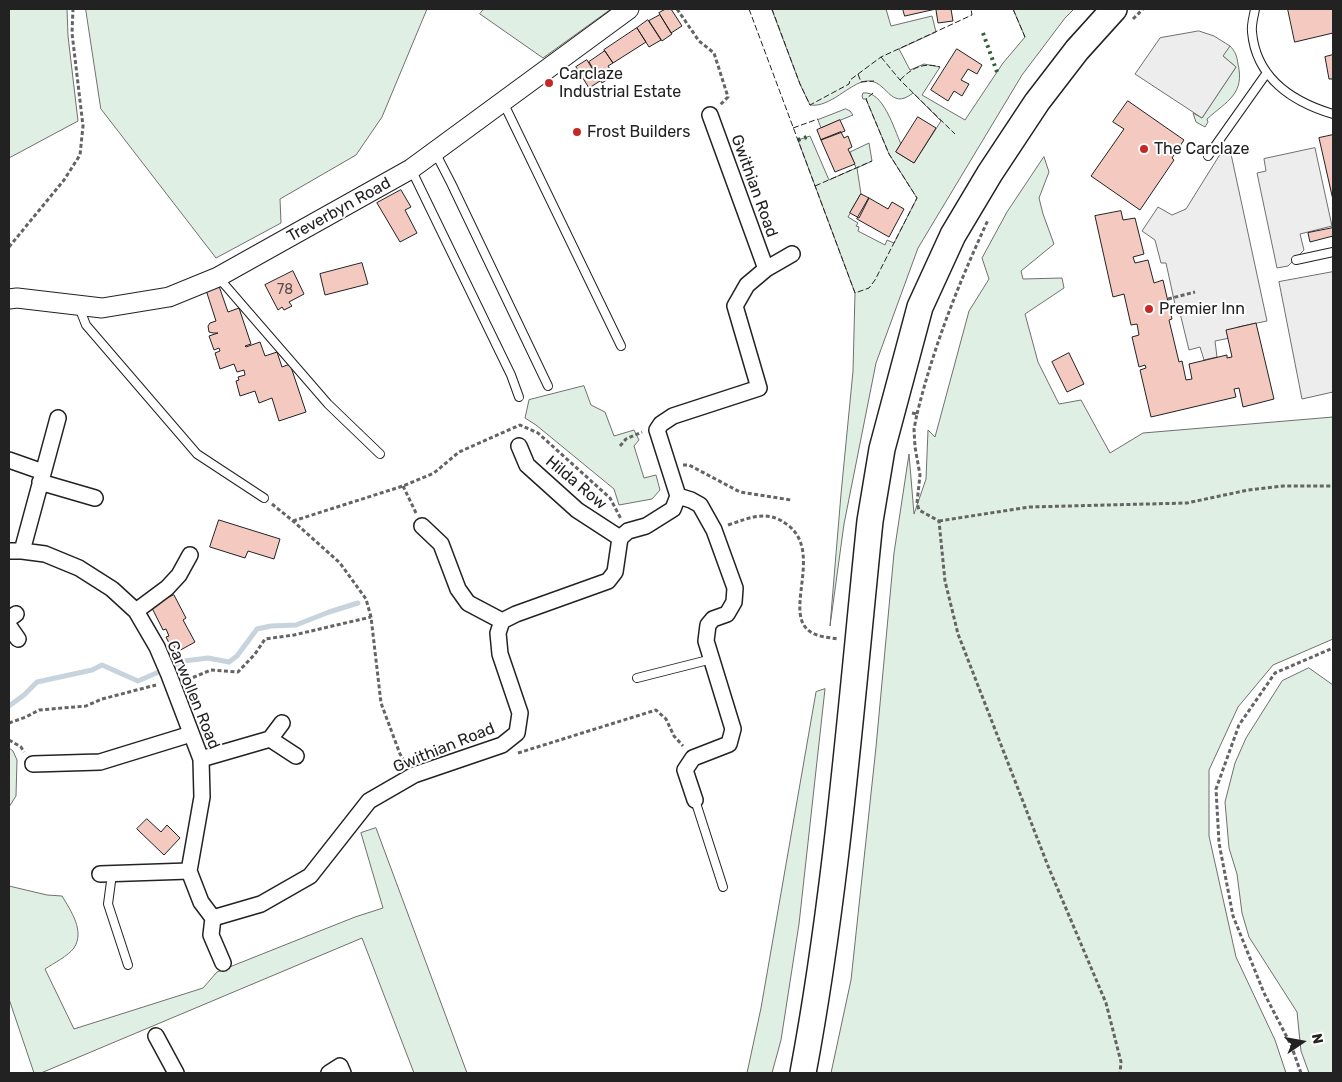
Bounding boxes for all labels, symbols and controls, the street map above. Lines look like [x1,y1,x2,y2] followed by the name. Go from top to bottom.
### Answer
[559,64,681,102] place label: Carclaze Industrial Estate
[543,77,555,89] marker: Carclaze Industrial Estate
[587,122,690,142] place label: Frost Builders
[571,126,583,138] marker: Frost Builders
[727,132,781,240] street label: Gwithian Road
[1154,139,1250,159] place label: The Carclaze
[1138,143,1150,155] marker: The Carclaze
[284,174,394,246] street label: Treverbyn Road
[277,282,293,298] house number: 78
[1159,299,1245,319] place label: Premier Inn
[1143,303,1155,315] marker: Premier Inn
[542,452,610,514] street label: Hilda Row
[162,638,224,752] street label: Carwollen Road
[390,719,498,777] street label: Gwithian Road
[1277,1017,1327,1067] north arrow
[1308,1032,1327,1045] text: N

